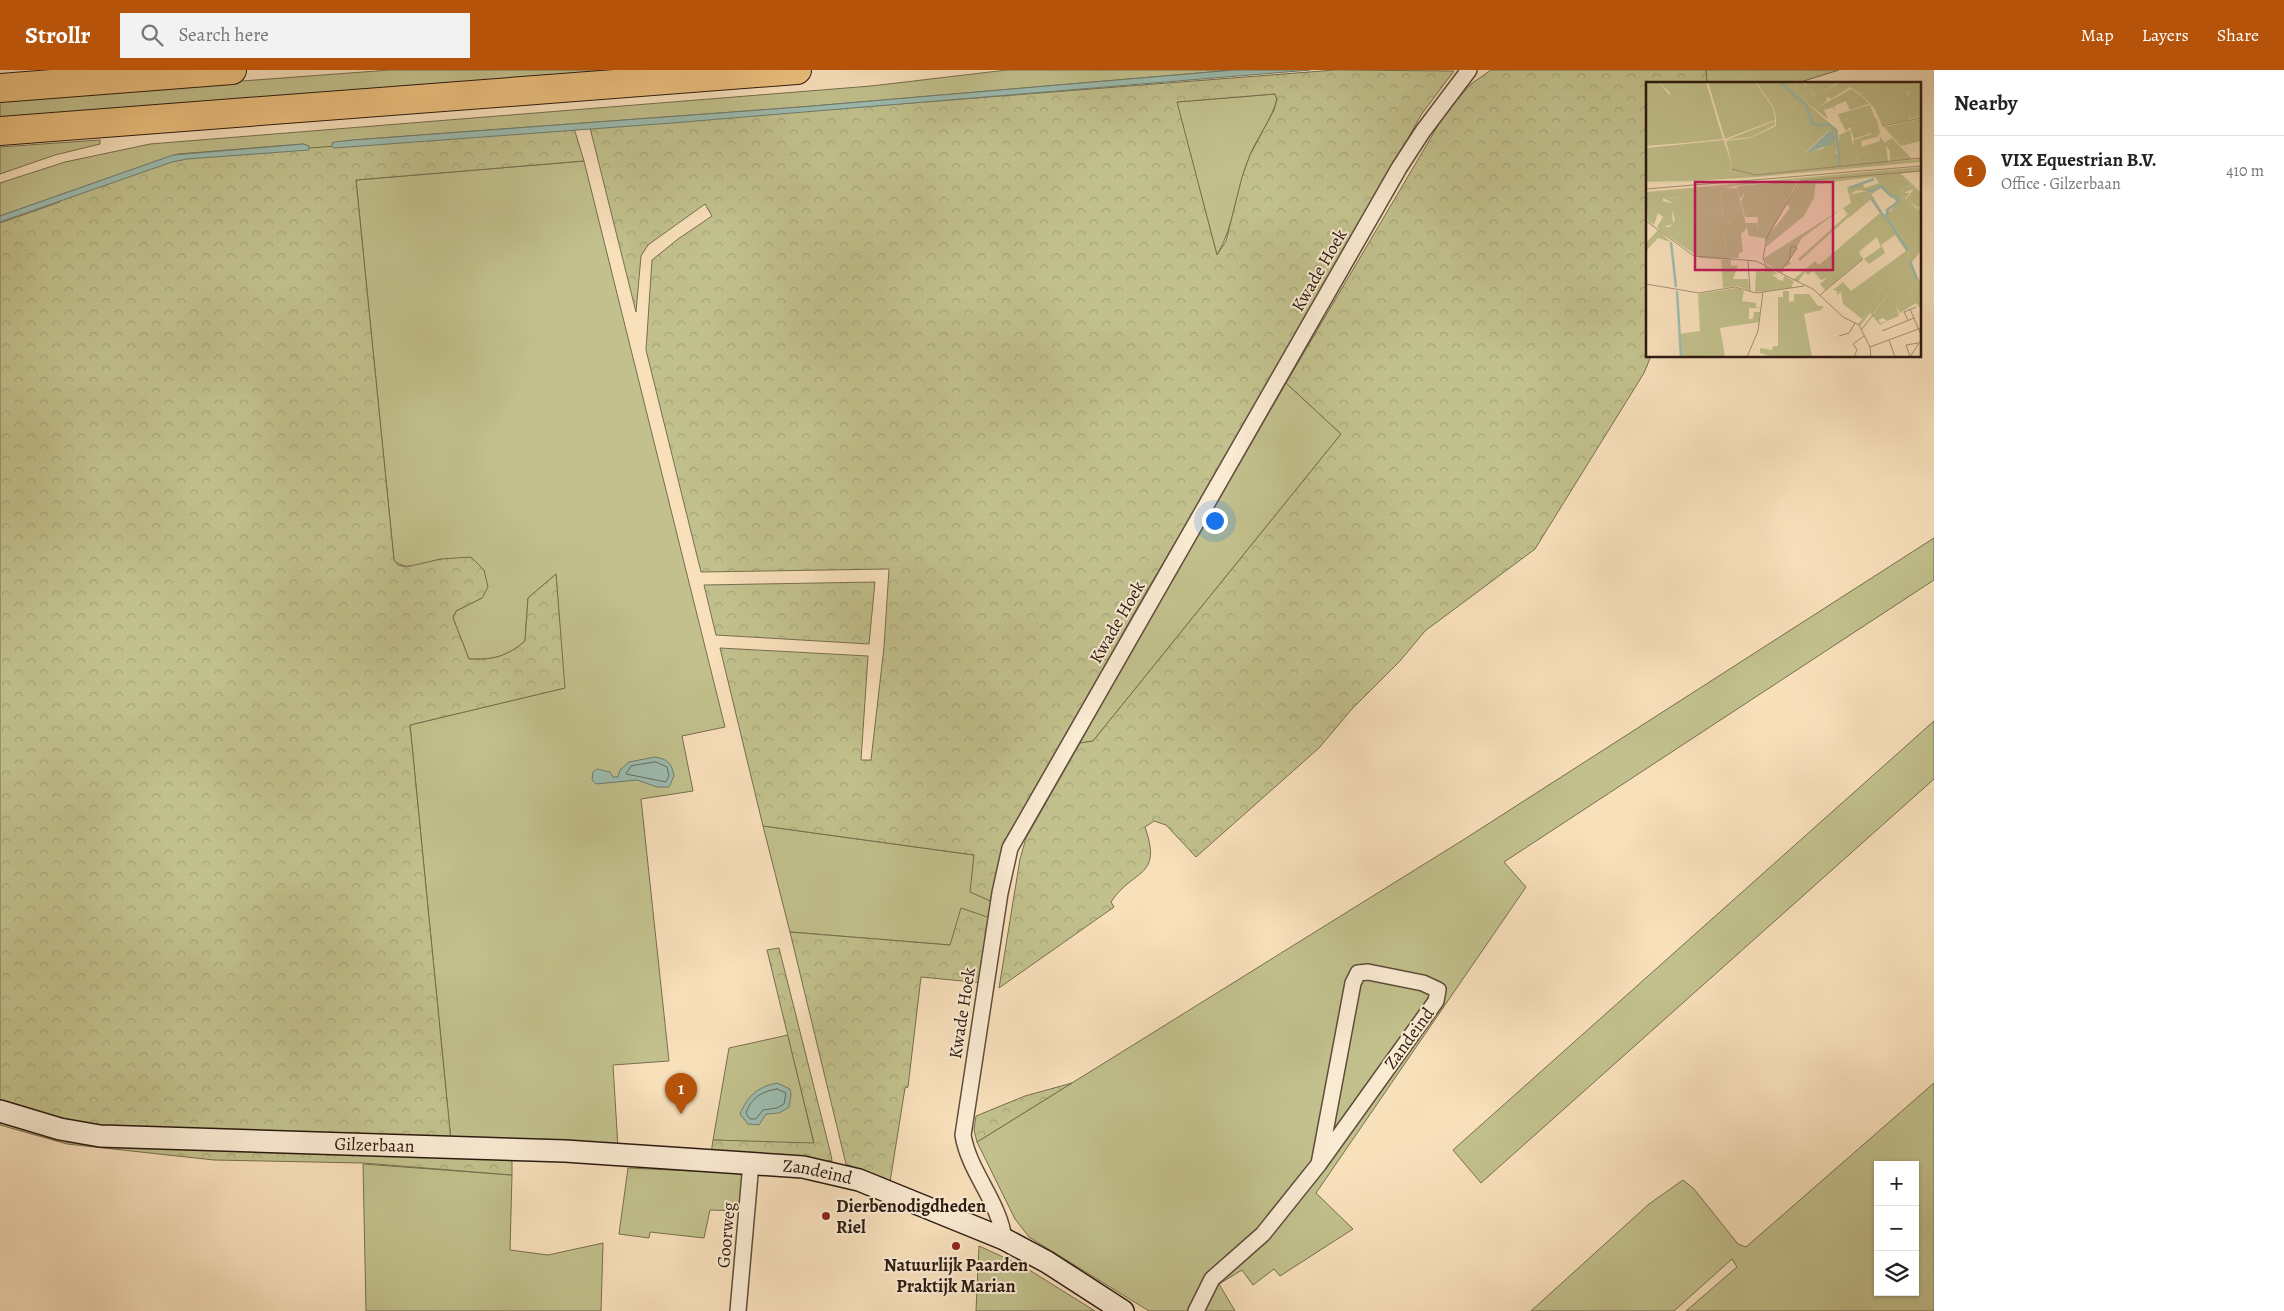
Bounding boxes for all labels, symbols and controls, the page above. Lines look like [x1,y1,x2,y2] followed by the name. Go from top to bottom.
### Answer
[120,13,470,58] search box
[25,19,90,51] text: Strollr
[138,21,166,49] icon: search
[178,22,269,48] text: Search here
[2081,23,2114,47] text: Map
[2142,23,2189,47] text: Layers
[2217,23,2259,47] text: Share
[1646,82,1922,358] inset map
[1954,89,2017,117] text: Nearby
[2001,147,2157,173] text: VIX Equestrian B.V.
[1967,160,1973,182] text: 1
[2226,160,2264,182] text: 410 m
[2001,173,2121,195] text: Office · Gilzerbaan
[1286,224,1352,316] street label: Kwade Hoek
[1202,508,1228,534] your location
[1084,576,1150,668] street label: Kwade Hoek
[943,966,981,1060] street label: Kwade Hoek
[1378,1002,1440,1074] street label: Zandeind
[665,1073,697,1114] pin: 1
[334,1132,415,1158] street label: Gilzerbaan
[782,1154,855,1190] street label: Zandeind
[1874,1161,1919,1296] map controls
[1874,1161,1919,1206] button: +
[836,1194,986,1239] place label: Dierbenodigdheden Riel
[711,1201,741,1269] street label: Goorweg
[1874,1206,1919,1251] button: −
[820,1210,832,1222] marker: Dierbenodigdheden Riel
[950,1240,962,1252] marker: Natuurlijk Paarden Praktijk Marian
[1874,1251,1919,1296] button: layers
[884,1253,1028,1298] place label: Natuurlijk Paarden Praktijk Marian

